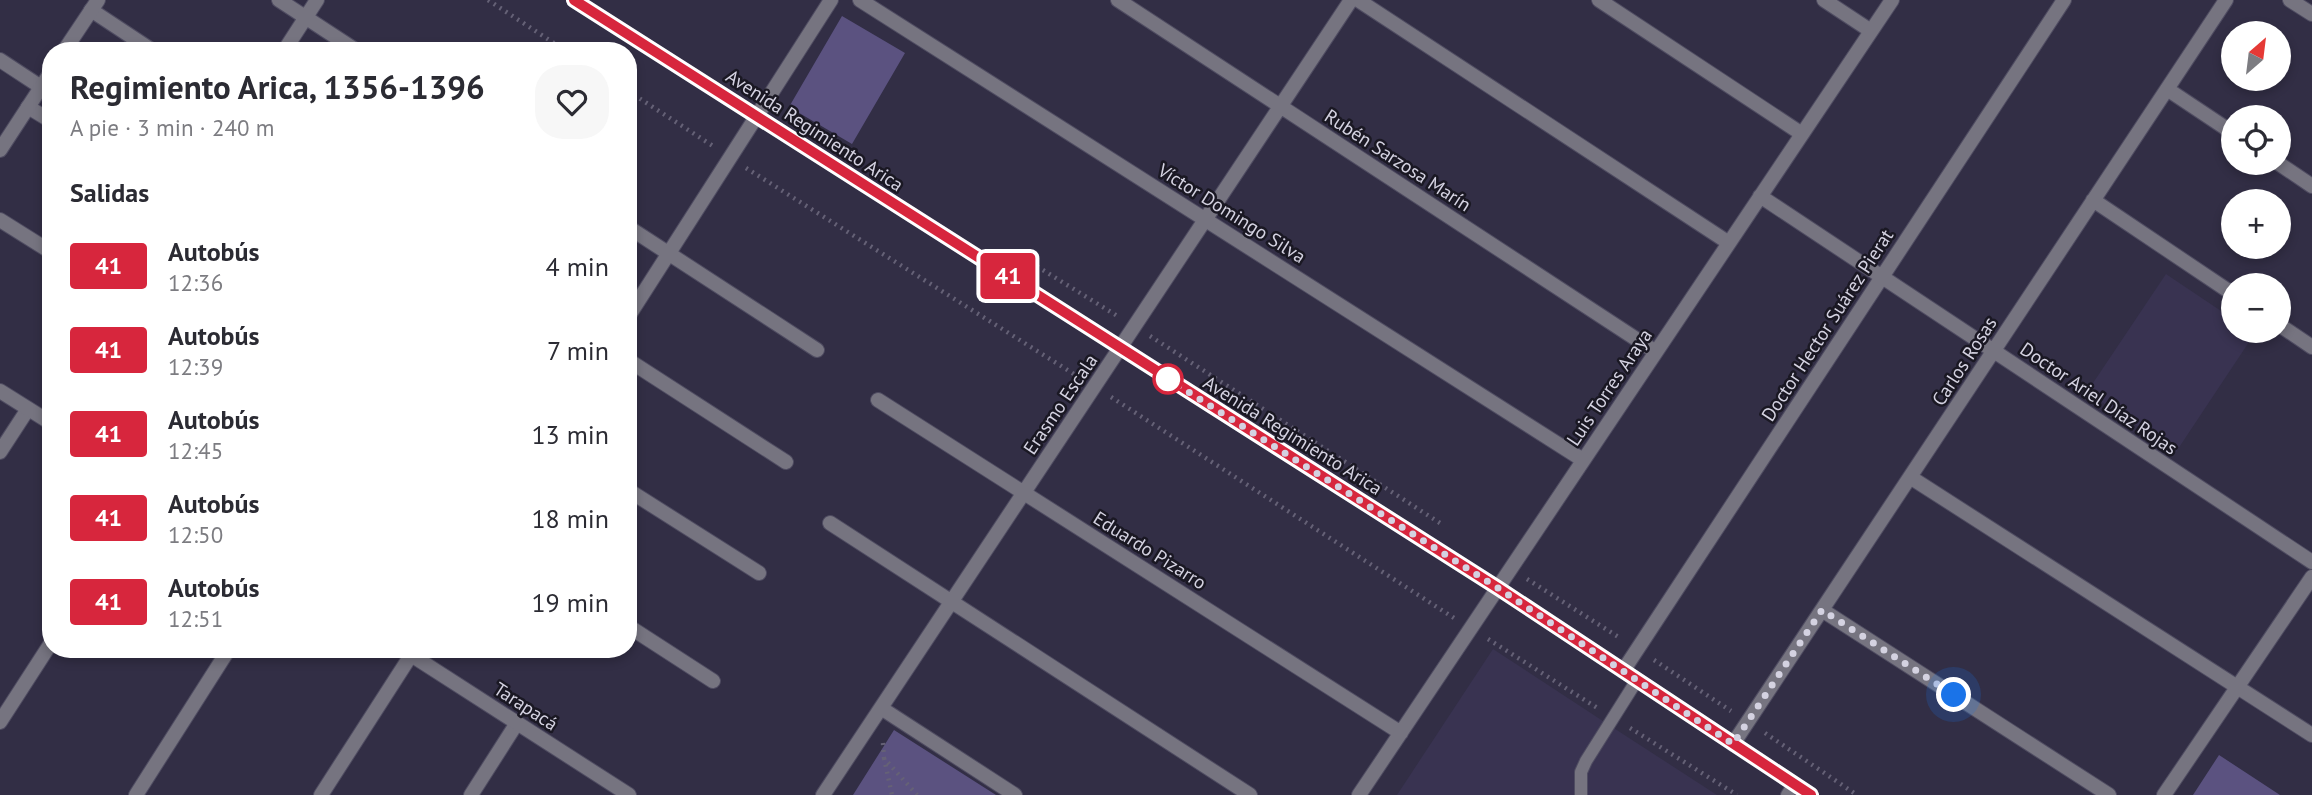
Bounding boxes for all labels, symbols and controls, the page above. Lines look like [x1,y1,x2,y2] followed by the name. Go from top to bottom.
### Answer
[2221,21,2291,91] north arrow
[2221,21,2291,343] map controls
[722,64,908,196] street label: Avenida Regimiento Arica
[70,65,485,108] text: Regimiento Arica, 1356-1396
[535,65,609,139] button: heart
[1320,104,1476,216] street label: Rubén Sarzosa Marín
[2221,105,2291,175] button: locate
[70,113,274,142] text: A pie · 3 min · 240 m
[1153,157,1310,268] street label: Víctor Domingo Silva
[70,176,149,209] text: Salidas
[2221,189,2291,259] button: +
[1756,224,1898,426] street label: Doctor Hector Suárez Pierat
[168,235,260,268] text: Autobús
[95,250,122,281] text: 41
[546,250,609,283] text: 4 min
[976,253,1040,299] line badge: 41
[994,260,1022,291] text: 41
[168,268,223,297] text: 12:36
[2221,273,2291,343] button: −
[1926,312,2002,410] street label: Carlos Rosas
[168,319,260,352] text: Autobús
[1561,324,1657,450] street label: Luis Torres Araya
[95,334,122,365] text: 41
[547,334,609,367] text: 7 min
[2016,336,2182,460] street label: Doctor Ariel Díaz Rojas
[1018,349,1102,459] street label: Erasmo Escala
[168,352,223,381] text: 12:39
[1153,364,1183,394] unlabelled marker
[1199,370,1387,500] street label: Avenida Regimiento Arica
[168,403,260,436] text: Autobús
[95,418,122,449] text: 41
[531,418,609,451] text: 13 min
[168,436,223,465] text: 12:45
[168,487,260,520] text: Autobús
[95,502,122,533] text: 41
[531,502,609,535] text: 18 min
[1089,506,1211,594] street label: Eduardo Pizarro
[168,520,223,549] text: 12:50
[168,571,260,604] text: Autobús
[95,586,122,617] text: 41
[531,586,609,619] text: 19 min
[168,604,223,633] text: 12:51
[489,676,563,736] street label: Tarapacá
[1936,677,1971,712] your location

